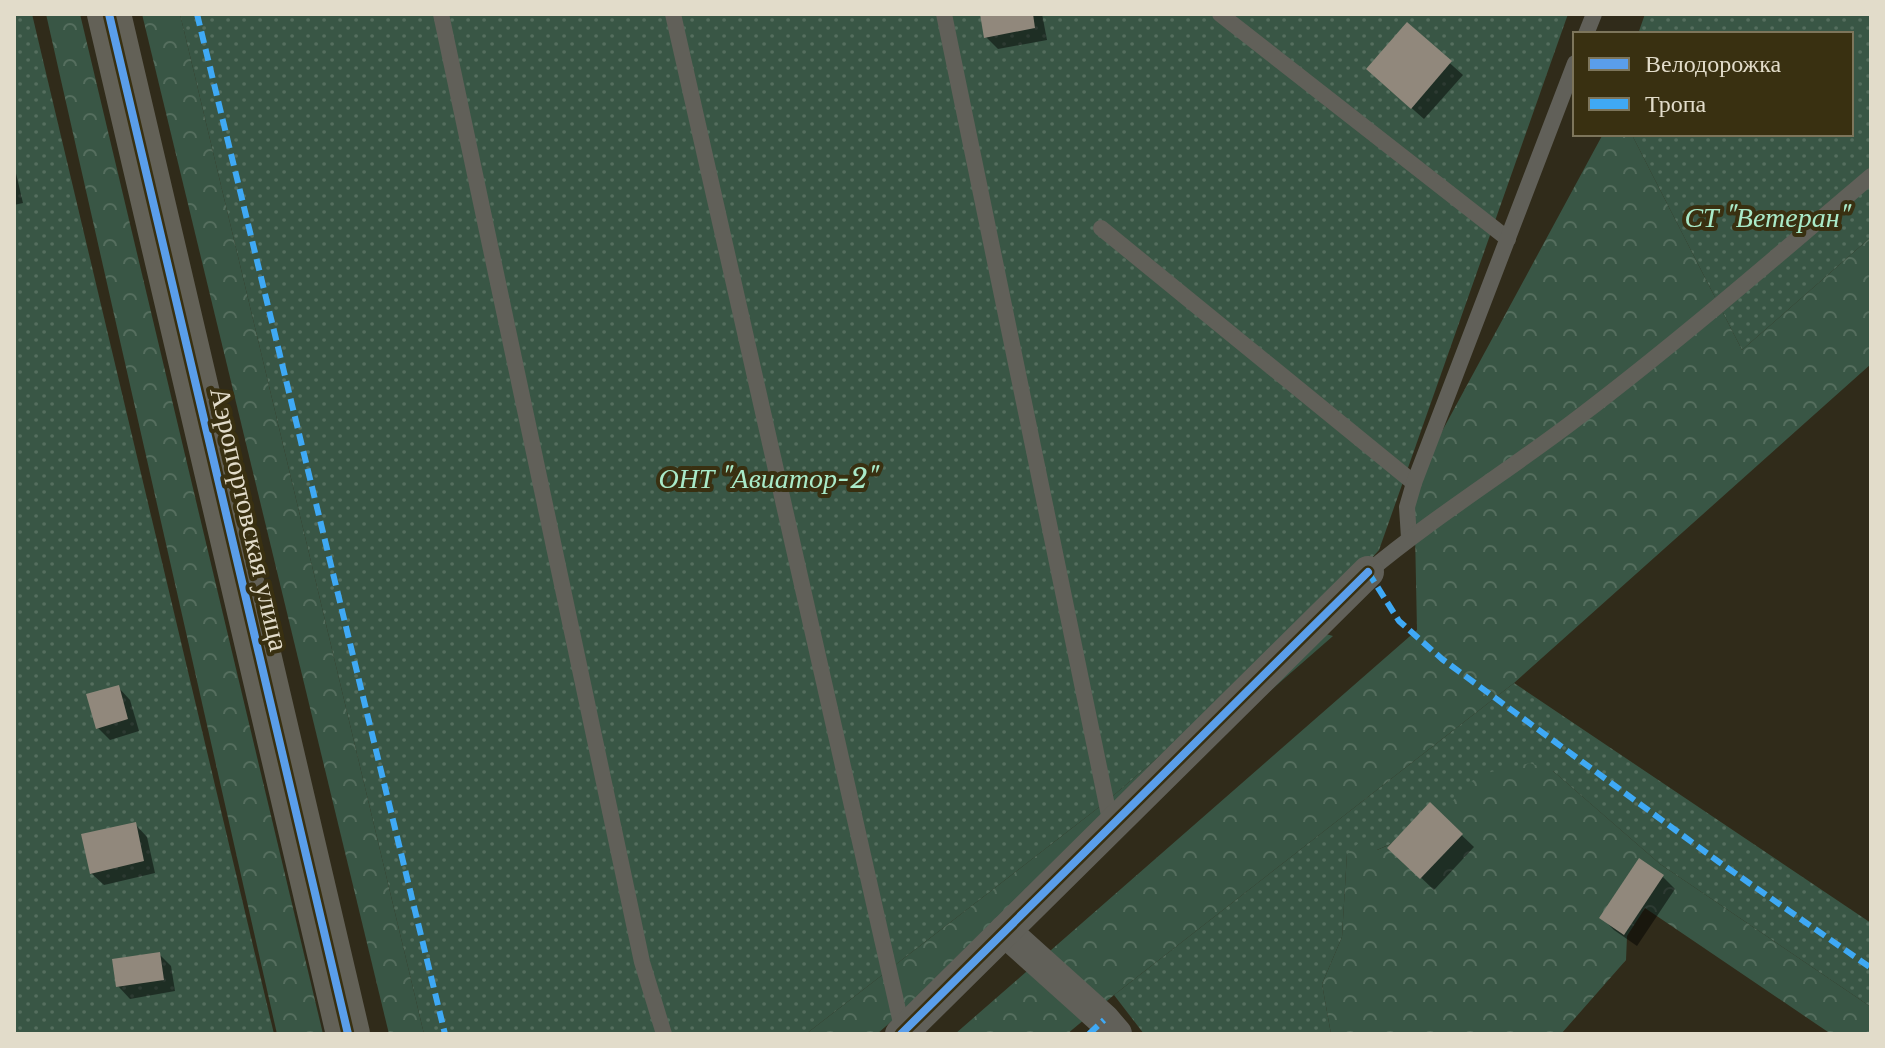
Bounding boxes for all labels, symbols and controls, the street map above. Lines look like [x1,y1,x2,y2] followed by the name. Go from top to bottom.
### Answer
[1573,32,1853,136] legend
[1645,49,1781,78] text: Велодорожка
[1645,89,1707,118] text: Тропа
[1684,200,1852,235] park label: СТ "Ветеран"
[202,384,297,655] street label: Аэропортовская улица
[658,461,880,496] park label: ОНТ "Авиатор-2"

